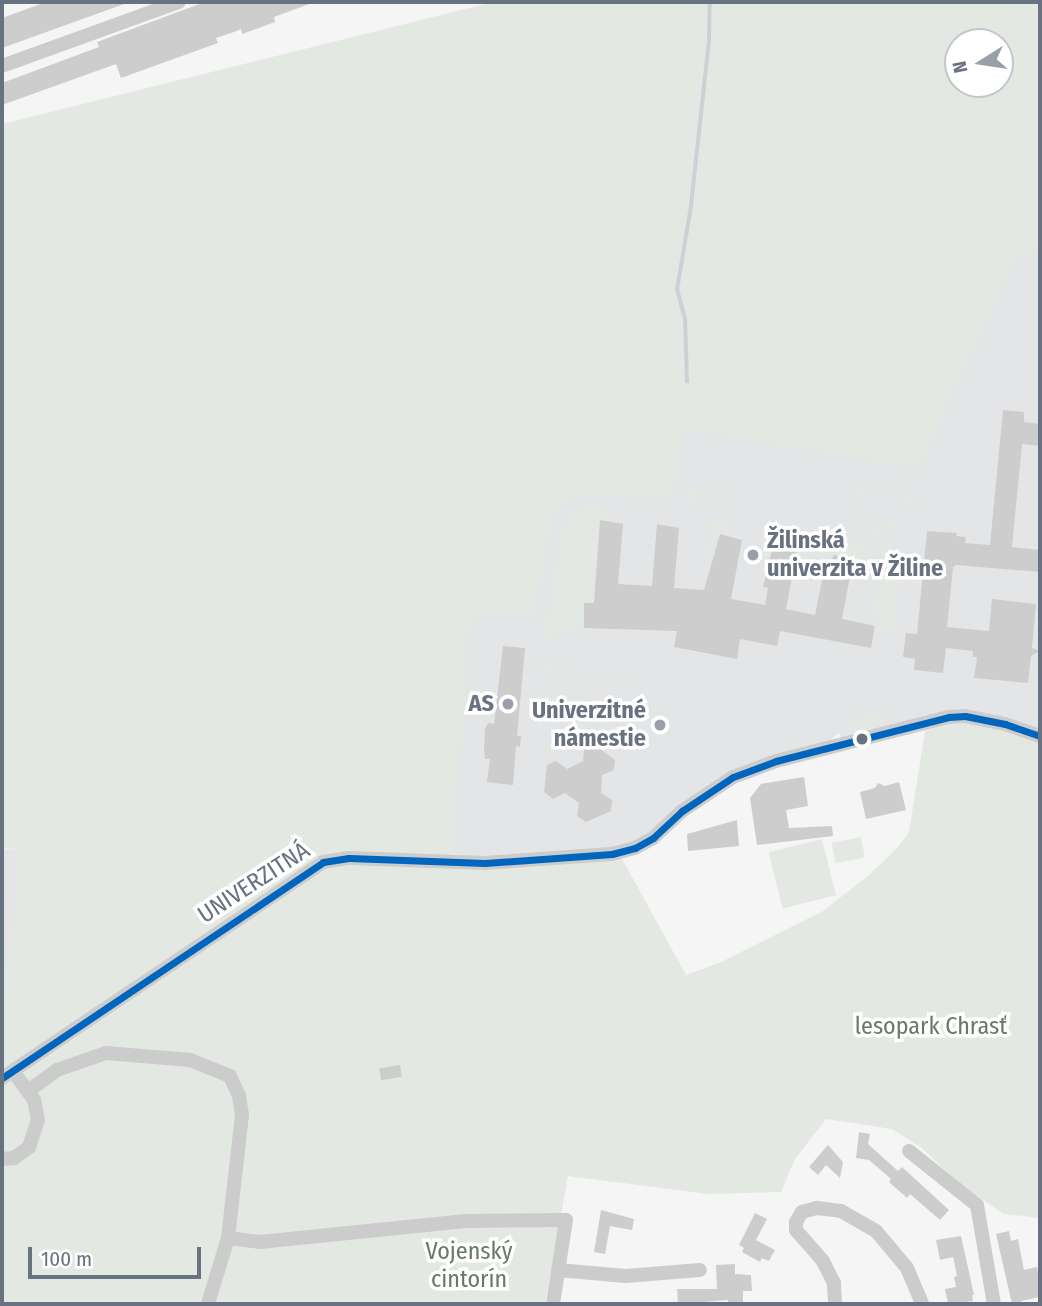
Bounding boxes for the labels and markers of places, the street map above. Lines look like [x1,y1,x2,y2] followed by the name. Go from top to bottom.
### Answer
[767,527,943,583] place label: Žilinská univerzita v Žiline
[745,547,761,563] marker: Žilinská univerzita v Žiline
[469,690,494,718] place label: AS
[500,696,516,712] marker: AS
[532,697,646,753] place label: Univerzitné námestie
[652,717,668,733] marker: Univerzitné námestie
[855,732,869,746] unlabelled marker

